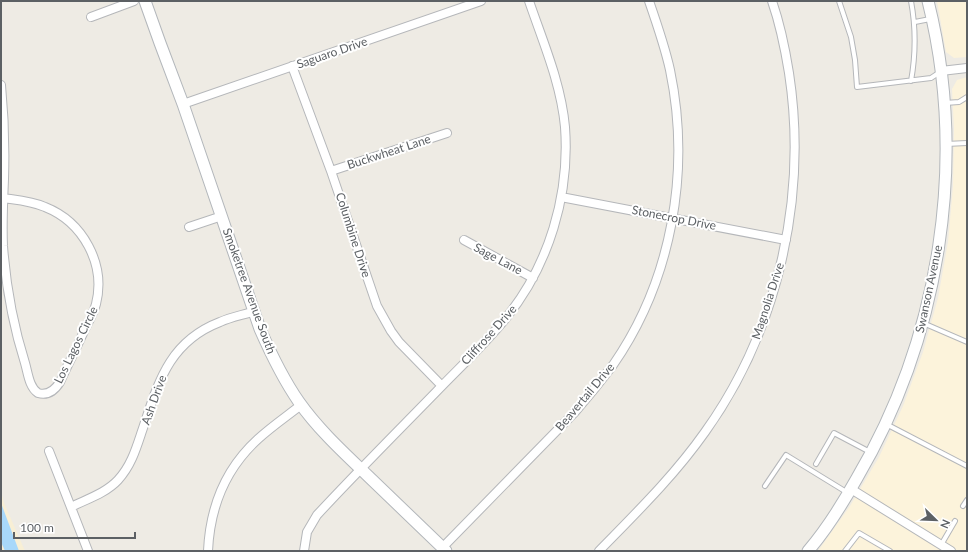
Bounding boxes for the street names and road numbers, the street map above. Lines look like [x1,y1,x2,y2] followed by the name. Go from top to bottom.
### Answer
[294,33,369,72] street label: Saguaro Drive
[345,131,433,172] street label: Buckwheat Lane
[333,190,374,279] street label: Columbine Drive
[631,202,717,233] street label: Stonecrop Drive
[220,226,279,356] street label: Smoketree Avenue South
[471,239,525,278] street label: Sage Lane
[912,244,945,334] street label: Swanson Avenue
[748,260,787,341] street label: Magnolia Drive
[458,301,520,368] street label: Cliffrose Drive
[50,304,101,386] street label: Los Lagos Circle
[552,360,617,434] street label: Beavertail Drive
[138,373,169,427] street label: Ash Drive

